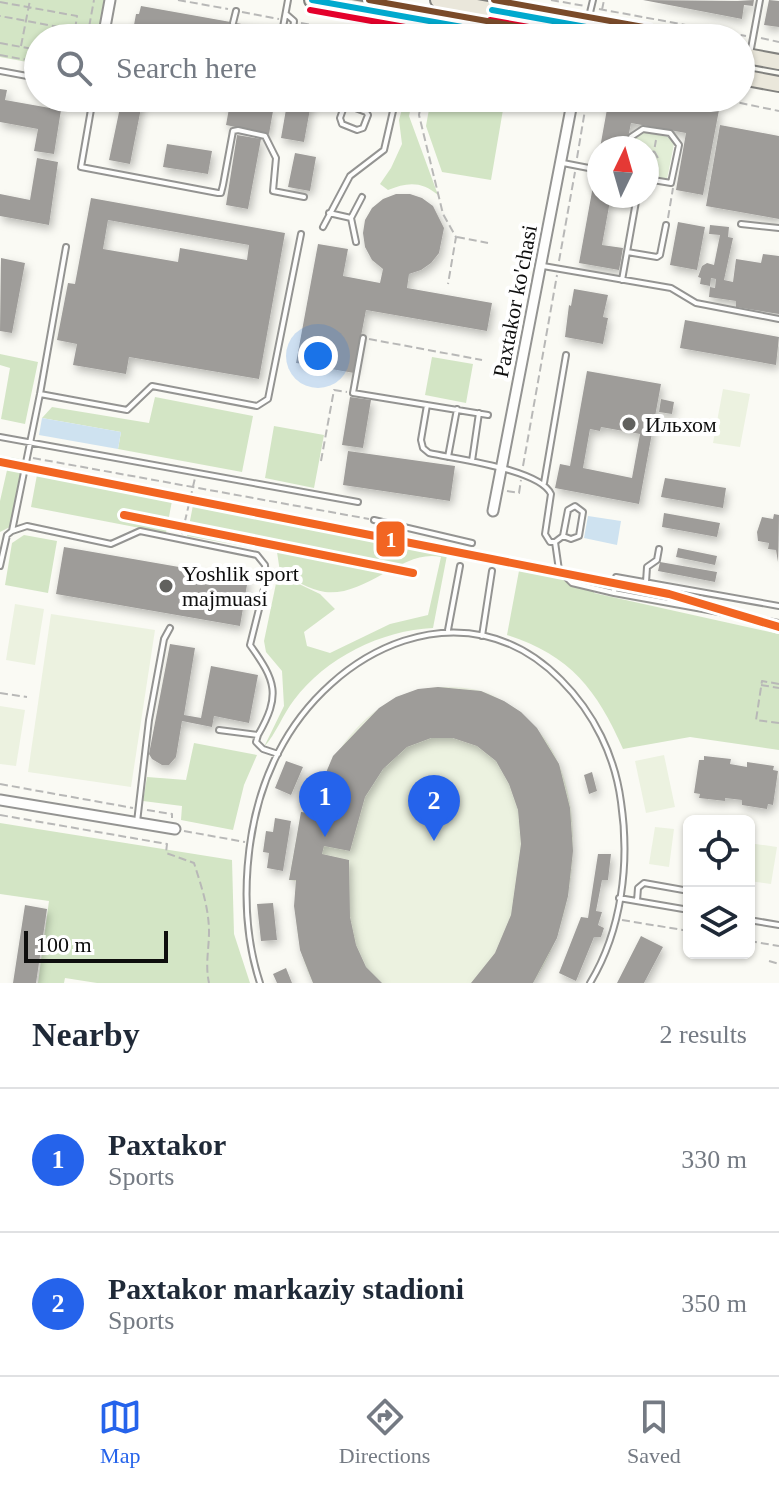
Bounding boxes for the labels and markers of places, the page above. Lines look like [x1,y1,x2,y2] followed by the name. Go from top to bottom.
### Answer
[645,412,717,437] place label: Ильхом
[620,415,638,433] marker: Ильхом
[182,561,299,611] place label: Yoshlik sport majmuasi
[157,577,175,595] marker: Yoshlik sport majmuasi
[299,771,351,837] pin: 1
[408,775,460,841] pin: 2

